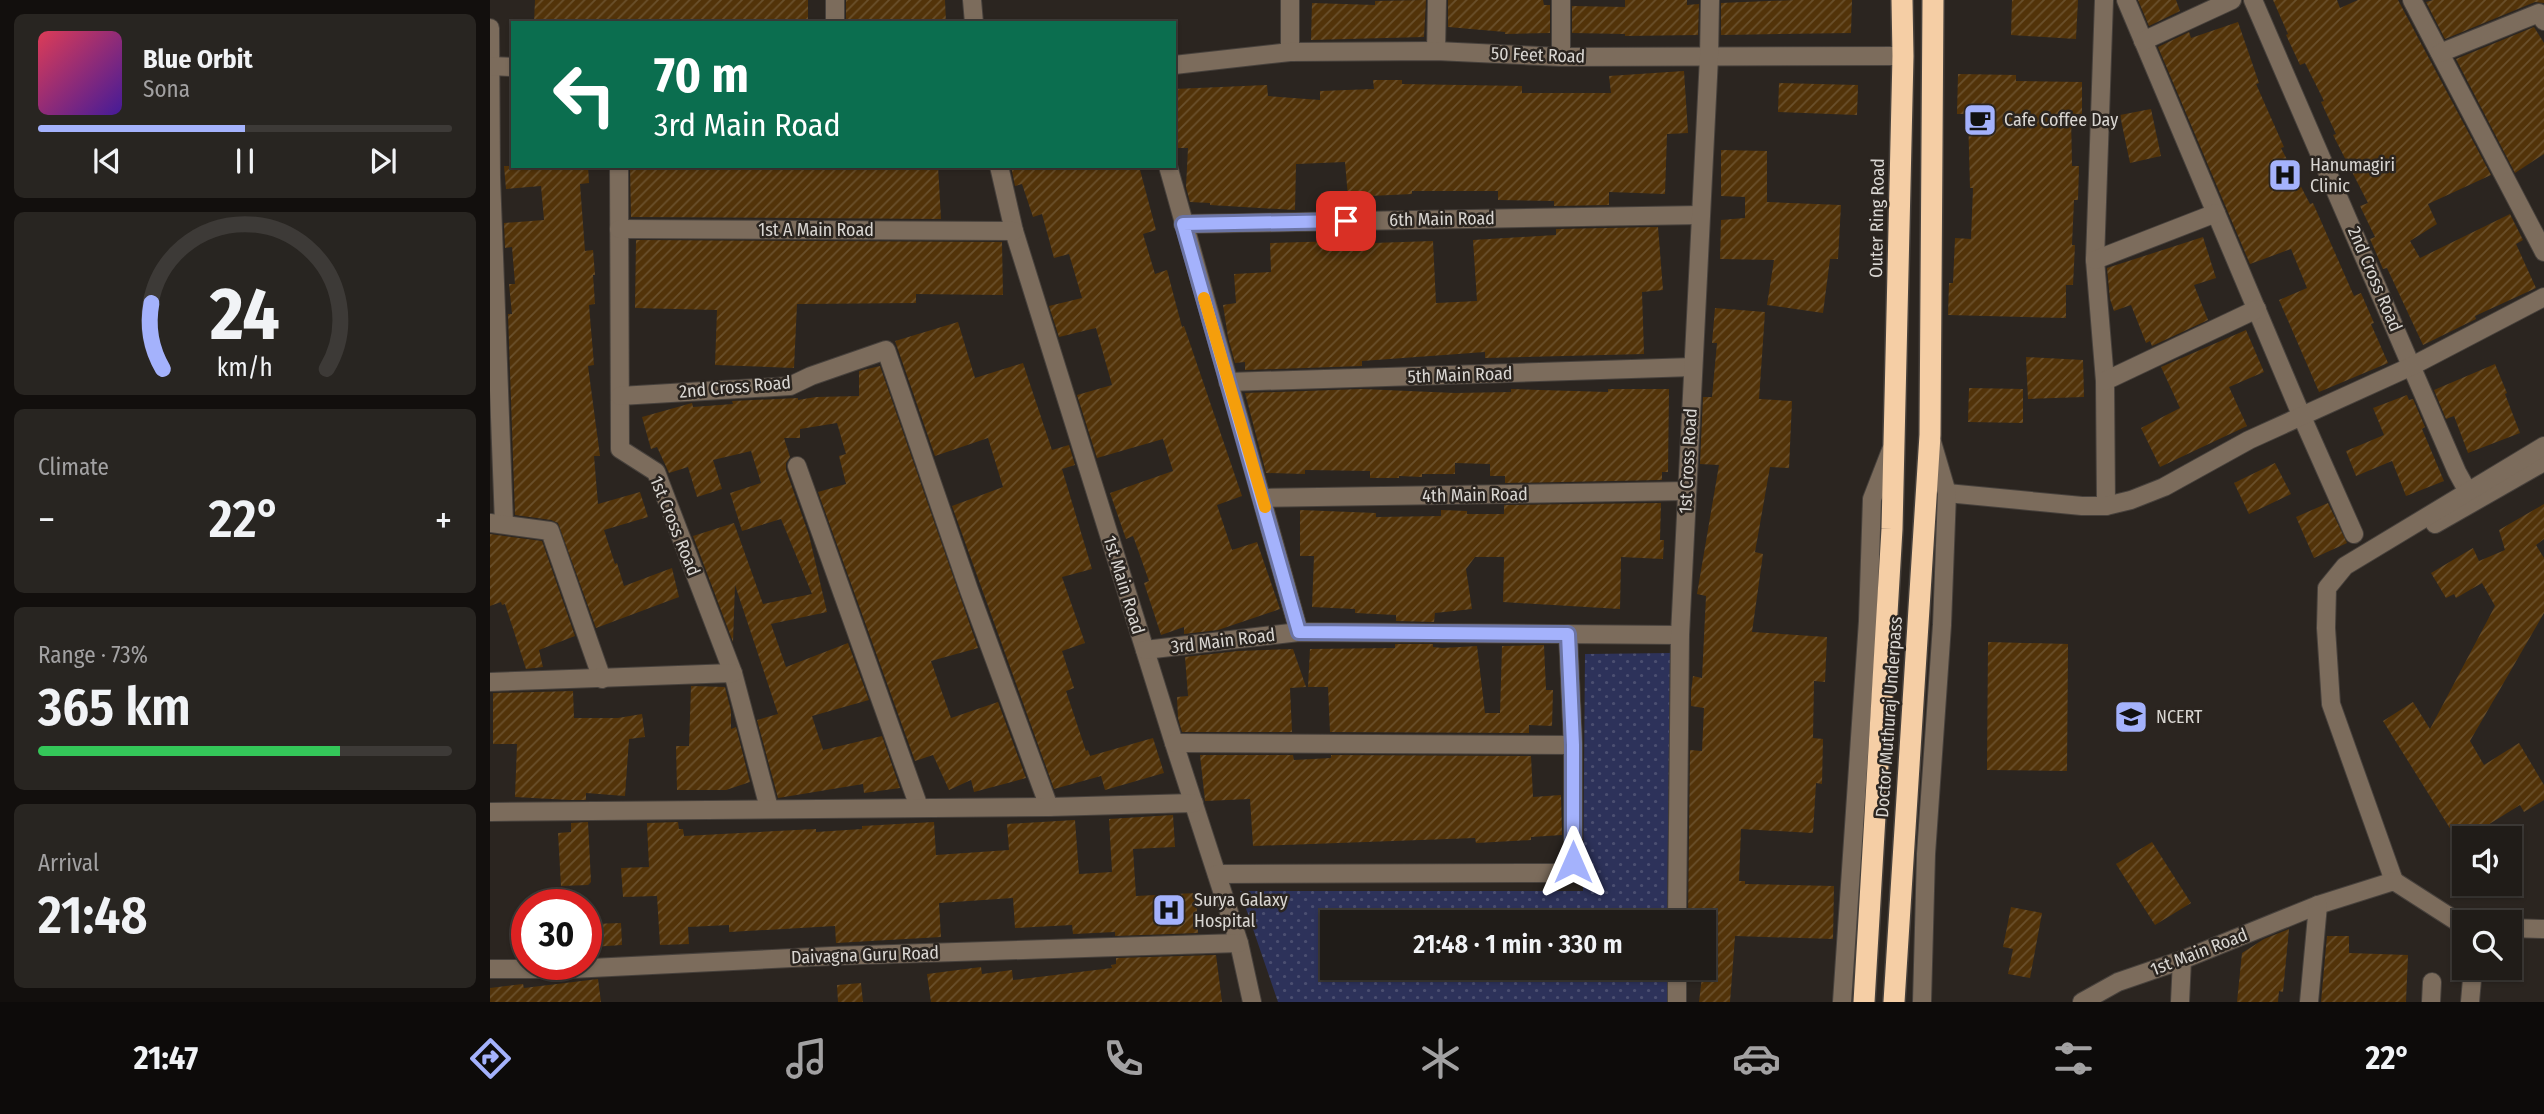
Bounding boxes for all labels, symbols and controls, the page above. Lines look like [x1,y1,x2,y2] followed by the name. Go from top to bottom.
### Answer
[1490,42,1586,68] street label: 50 Feet Road
[143,44,253,75] text: Blue Orbit
[654,46,749,105] text: 70 m
[539,49,630,140] icon: left
[143,75,190,103] text: Sona
[1961,101,1999,139] cafe icon: Cafe Coffee Day
[654,106,841,144] text: 3rd Main Road
[2004,109,2118,131] place label: Cafe Coffee Day
[88,142,126,180] icon: previous
[226,142,264,180] icon: pause
[364,142,402,180] icon: next
[2310,154,2395,197] place label: Hanumagiri Clinic
[2266,156,2304,194] hospital icon: Hanumagiri Clinic
[1865,158,1889,278] street label: Outer Ring Road
[1316,191,1376,251] pin
[1327,202,1365,240] icon: arrive
[1389,207,1495,231] street label: 6th Main Road
[758,219,874,241] street label: 1st A Main Road
[2343,223,2407,335] street label: 2nd Cross Road
[209,272,280,359] text: 24
[217,353,273,383] text: km/h
[1407,362,1513,388] street label: 5th Main Road
[678,371,792,403] street label: 2nd Cross Road
[1674,408,1702,514] street label: 1st Cross Road
[38,453,109,481] text: Climate
[645,473,705,579] street label: 1st Cross Road
[1422,483,1528,507] street label: 4th Main Road
[209,488,281,551] text: 22°
[38,497,55,543] text: −
[435,497,452,543] text: +
[1099,533,1149,637] street label: 1st Main Road
[1871,615,1907,818] street label: Doctor Muthuraj Underpass
[1170,624,1276,658] street label: 3rd Main Road
[38,641,148,669] text: Range · 73%
[38,676,191,739] text: 365 km
[2112,698,2150,736] school or university icon: NCERT
[2156,706,2203,728] place label: NCERT
[1536,825,1610,899] position arrow
[2452,826,2522,980] map controls
[2452,826,2522,896] button: sound
[38,849,99,877] text: Arrival
[38,884,148,947] text: 21:48
[511,889,602,980] speed limit sign: 30
[1194,889,1288,932] place label: Surya Galaxy Hospital
[1150,891,1188,929] hospital icon: Surya Galaxy Hospital
[2452,910,2522,980] button: search
[2147,923,2251,981] street label: 1st Main Road
[1413,929,1623,960] text: 21:48 · 1 min · 330 m
[791,941,939,969] street label: Daivagna Guru Road
[466,1034,515,1083] icon: directions
[782,1034,831,1083] icon: music
[1099,1034,1148,1083] icon: phone
[1416,1034,1465,1083] icon: climate
[1732,1034,1781,1083] icon: car
[2049,1034,2098,1083] icon: filters
[134,1039,198,1077] text: 21:47
[2366,1039,2410,1077] text: 22°

